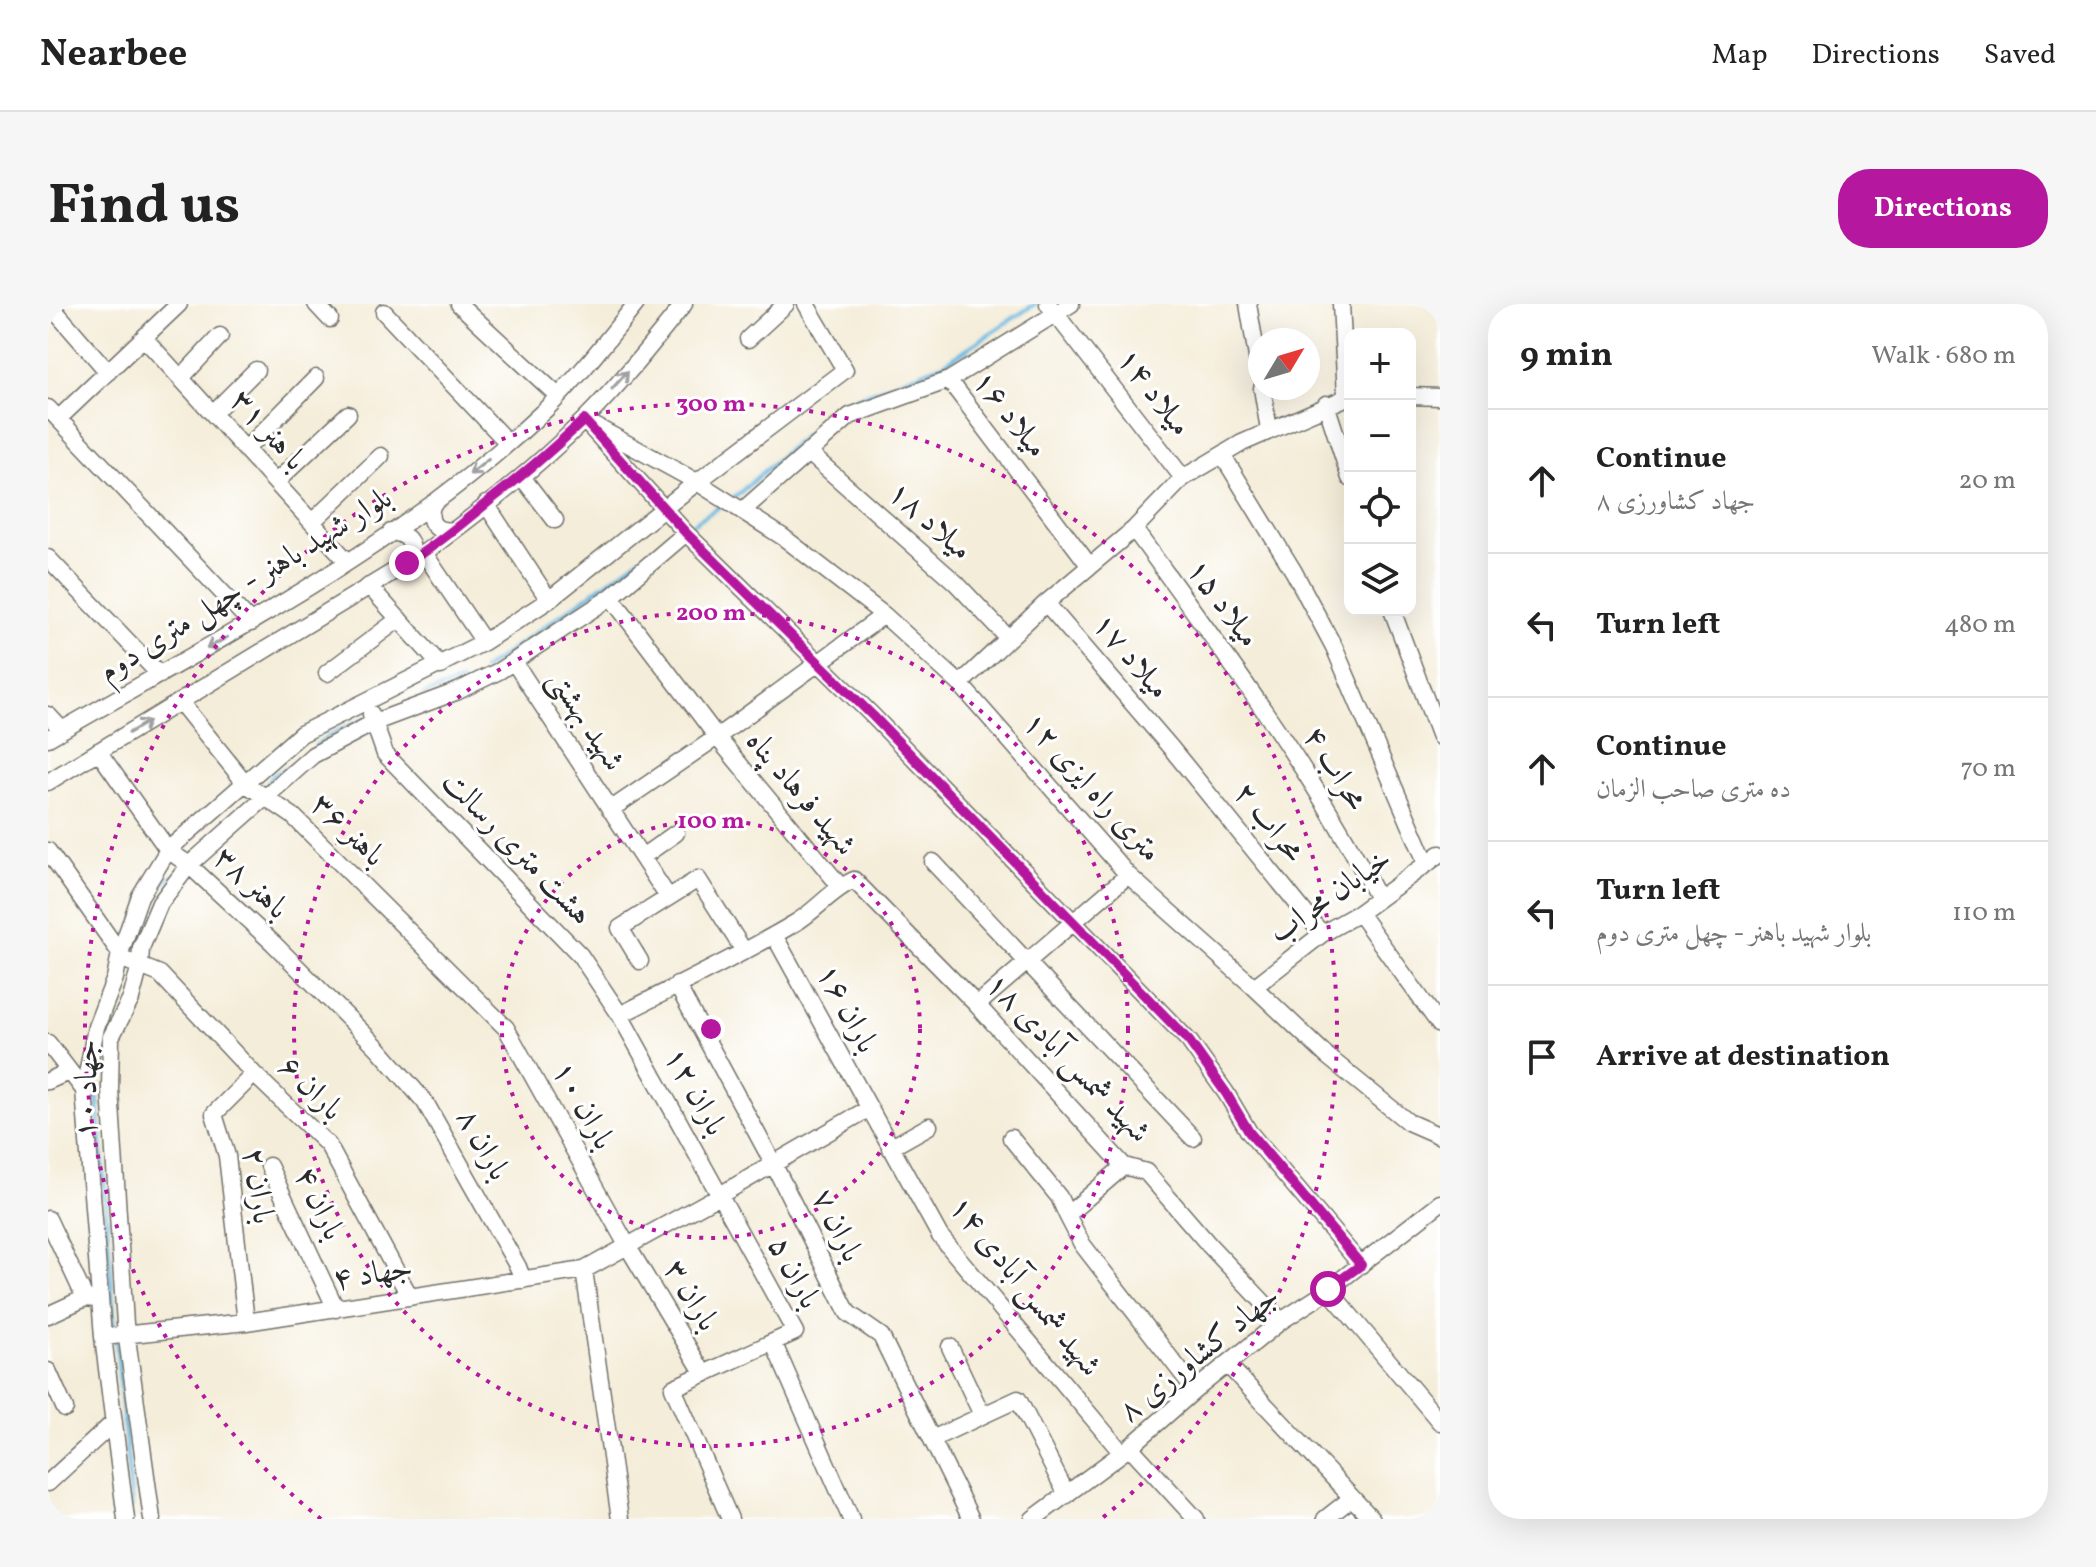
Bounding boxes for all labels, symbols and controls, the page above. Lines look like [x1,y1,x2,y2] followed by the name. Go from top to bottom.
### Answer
[40,29,187,82] text: Nearbee
[1712,36,1768,75] text: Map
[1812,36,1940,75] text: Directions
[1984,36,2056,75] text: Saved
[48,169,240,247] text: Find us
[1838,169,2048,248] button: Directions
[1248,328,1320,400] north arrow
[1344,328,1416,616] map controls
[1344,328,1416,400] button: +
[1520,333,1613,380] text: 9 min
[1871,338,2016,374] text: Walk · 680 m
[1105,340,1201,446] street label: میلاد ۱۴
[961,362,1057,468] street label: میلاد ۱۶
[610,371,628,391] one-way arrow
[219,381,315,481] street label: با هنر ۳۱
[676,388,746,422] text: 300 m
[1344,400,1416,472] button: −
[1596,438,1727,480] text: Continue
[469,458,490,476] one-way arrow
[1520,459,1564,503] icon: ahead
[1958,463,2016,499] text: 20 m
[877,472,981,572] street label: میلاد ۱۸
[1344,472,1416,544] button: locate
[91,478,403,697] street label: بلوار شهید باهنر - چهل متری دوم
[1596,484,1755,520] text: جهاد کشاورزی ۸
[1344,544,1416,616] button: layers
[389,545,425,581] route end
[1175,550,1269,658] street label: میلاد ۱۵
[676,597,746,631] text: 200 m
[1520,603,1564,647] icon: left
[1081,604,1179,710] street label: میلاد ۱۷
[1596,604,1720,646] text: Turn left
[1944,607,2016,643] text: 480 m
[206,635,229,651] one-way arrow
[536,661,634,781] street label: شهید بهشتی
[1011,703,1171,873] street label: ۱۲ متری راه ایزی
[1291,718,1377,820] street label: محراب ۴
[127,719,150,735] one-way arrow
[734,722,866,866] street label: شهید فرهاد پناه
[1596,726,1727,768] text: Continue
[1520,747,1564,791] icon: ahead
[1961,751,2016,787] text: 70 m
[431,762,601,936] street label: هشت متری رسالت
[1596,772,1791,808] text: ده متری صاحب الزمان
[1222,773,1314,873] street label: محراب ۲
[300,784,394,878] street label: باهنر ۳۶
[677,805,745,839] text: 100 m
[202,837,298,931] street label: باهنر ۳۸
[1261,839,1401,955] street label: خیابان محراب
[1596,870,1720,912] text: Turn left
[1520,891,1564,935] icon: left
[1952,895,2016,931] text: 110 m
[1596,916,1871,952] text: بلوار شهید باهنر - چهل متری دوم
[804,957,888,1061] street label: باران ۱۶
[974,964,1160,1154] street label: شهید شمس آبادی ۱۸
[697,1015,725,1043] centre of rings
[1520,1035,1564,1079] icon: arrive
[1596,1036,1890,1078] text: Arrive at destination
[65,1039,111,1139] street label: جهاد ۱۰
[652,1040,736,1144] street label: باران ۱۲
[267,1046,353,1132] street label: باران ۶
[540,1054,624,1158] street label: باران ۱۰
[444,1101,520,1189] street label: باران ۸
[230,1145,284,1227] street label: باران ۲
[282,1160,354,1248] street label: باران ۴
[799,1182,873,1270] street label: باران ۷
[937,1187,1111,1387] street label: شهید شمس آبادی ۱۴
[756,1229,830,1317] street label: باران ۵
[330,1247,416,1303] street label: جهاد ۴
[651,1252,729,1340] street label: باران ۳
[1310,1271,1346,1307] route start
[1110,1276,1290,1434] street label: جهاد کشاورزی ۸

